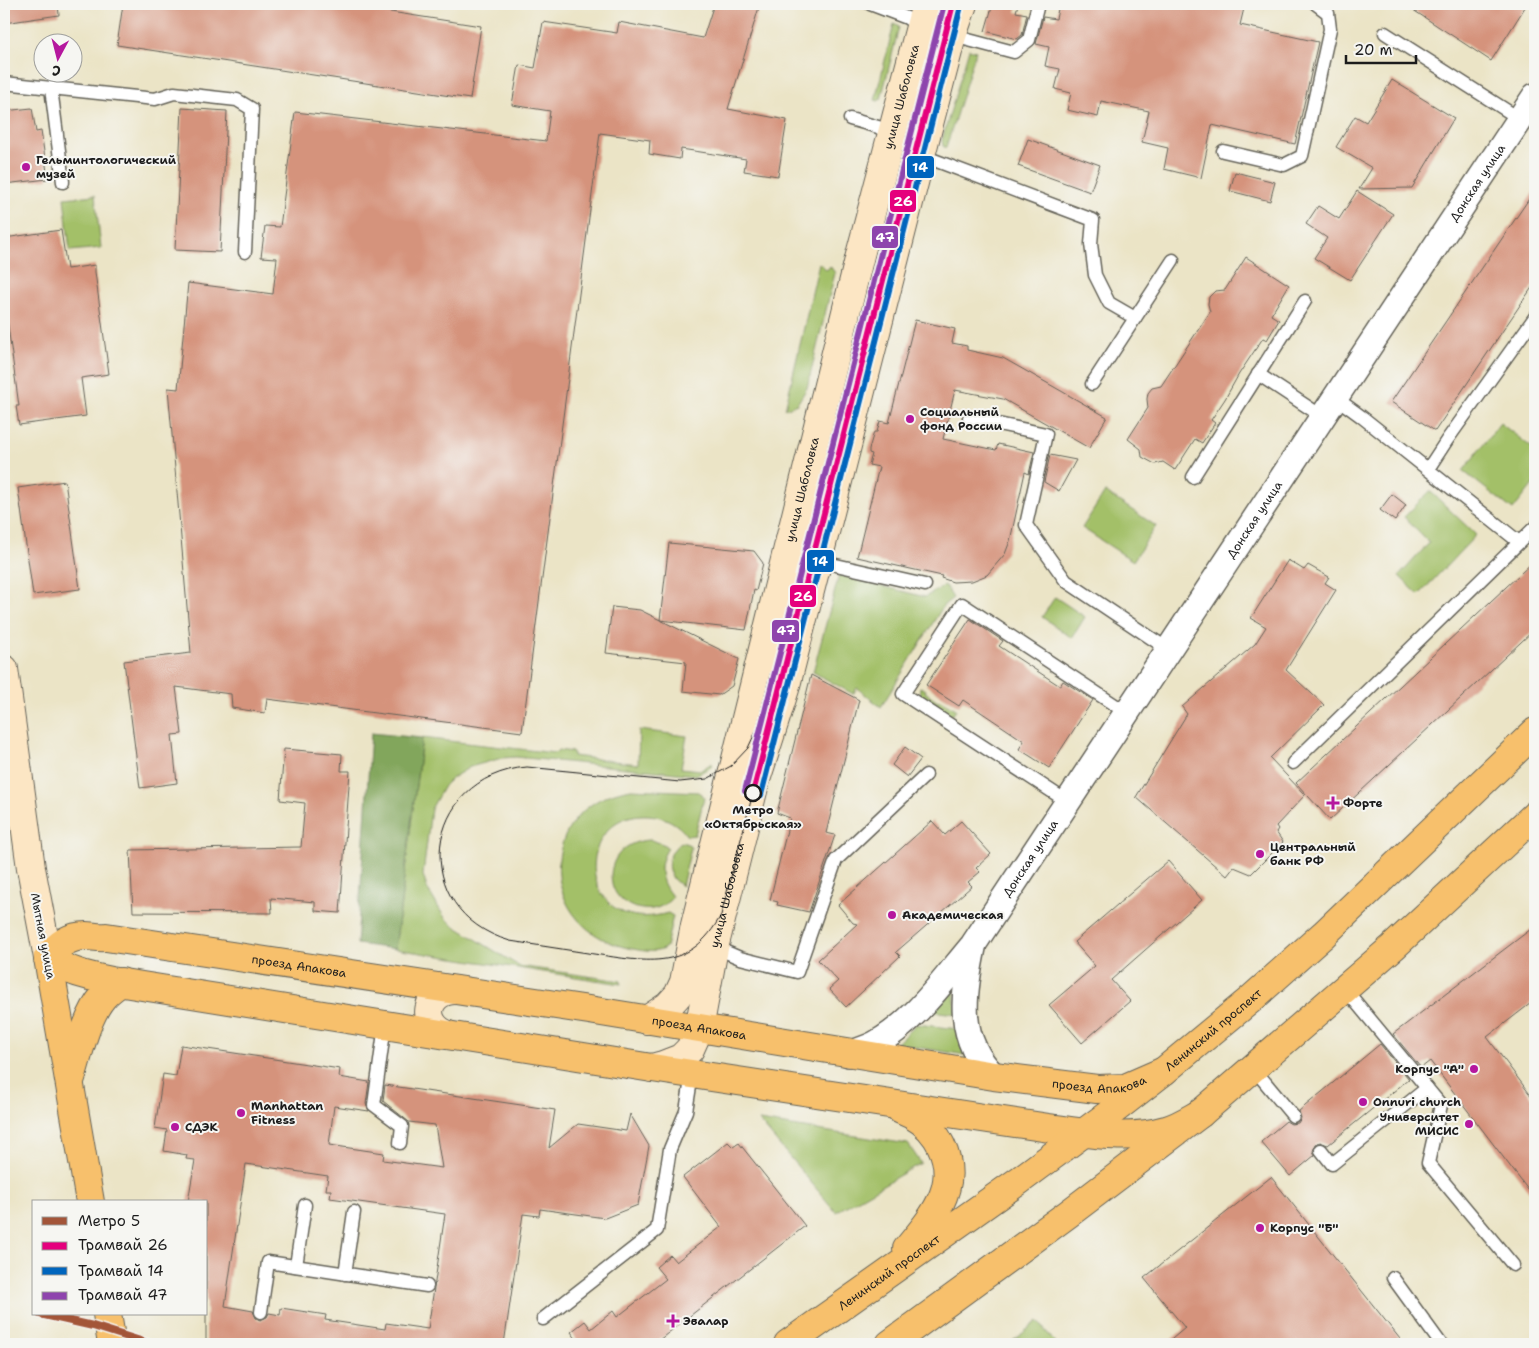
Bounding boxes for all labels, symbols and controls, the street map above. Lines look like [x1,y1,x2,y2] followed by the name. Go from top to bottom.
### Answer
[32,32,82,82] north arrow
[1346,32,1416,64] scale bar
[1354,40,1393,60] text: 20 m
[880,42,923,151] street label: улица Шаболовка
[51,61,62,80] text: С
[1446,141,1509,225] street label: Донская улица
[36,152,177,182] place label: Гельминтологический музей
[906,155,935,179] line badge: 14
[912,158,928,176] text: 14
[20,161,32,173] marker: Гельминтологический музей
[889,189,917,213] line badge: 26
[893,192,913,210] text: 26
[871,225,899,249] line badge: 47
[875,228,895,246] text: 47
[920,404,1003,434] place label: Социальный фонд России
[904,413,916,425] marker: Социальный фонд России
[782,435,823,544] street label: улица Шаболовка
[1223,478,1286,561] street label: Донская улица
[806,549,835,573] line badge: 14
[812,552,828,570] text: 14
[789,584,817,608] line badge: 26
[793,587,813,605] text: 26
[771,619,800,643] line badge: 47
[776,621,796,639] text: 47
[744,784,762,802] marker: Метро «Октябрьская»
[1343,795,1383,811] place label: Форте
[1327,797,1339,809] marker: Форте
[704,802,802,832] place label: Метро «Октябрьская»
[999,816,1062,900] street label: Донская улица
[1270,839,1356,869] place label: Центральный банк РФ
[706,841,748,949] street label: улица Шаболовка
[1254,848,1266,860] marker: Центральный банк РФ
[27,891,59,981] street label: Мытная улица
[902,907,1004,923] place label: Академическая
[886,909,898,921] marker: Академическая
[251,951,348,981] street label: проезд Апакова
[1162,985,1266,1075] street label: Ленинский проспект
[651,1012,748,1044] street label: проезд Апакова
[1395,1061,1464,1077] place label: Корпус "А"
[1468,1063,1480,1075] marker: Корпус "А"
[1051,1072,1149,1097] street label: проезд Апакова
[1373,1094,1461,1110] place label: Onnuri church
[1357,1096,1369,1108] marker: Onnuri church
[251,1098,323,1128] place label: Manhattan Fitness
[235,1107,247,1119] marker: Manhattan Fitness
[1380,1109,1460,1139] place label: Университет МИСИС
[1463,1118,1475,1130] marker: Университет МИСИС
[185,1119,219,1135] place label: СДЭК
[169,1121,181,1133] marker: СДЭК
[32,1200,208,1316] legend
[78,1211,140,1231] text: Метро 5
[1270,1220,1339,1236] place label: Корпус "Б"
[1254,1222,1266,1234] marker: Корпус "Б"
[835,1230,944,1314] street label: Ленинский проспект
[78,1235,168,1255] text: Трамвай 26
[78,1261,164,1281] text: Трамвай 14
[78,1285,167,1305] text: Трамвай 47
[683,1313,728,1329] place label: Эвалар
[667,1315,679,1327] marker: Эвалар

